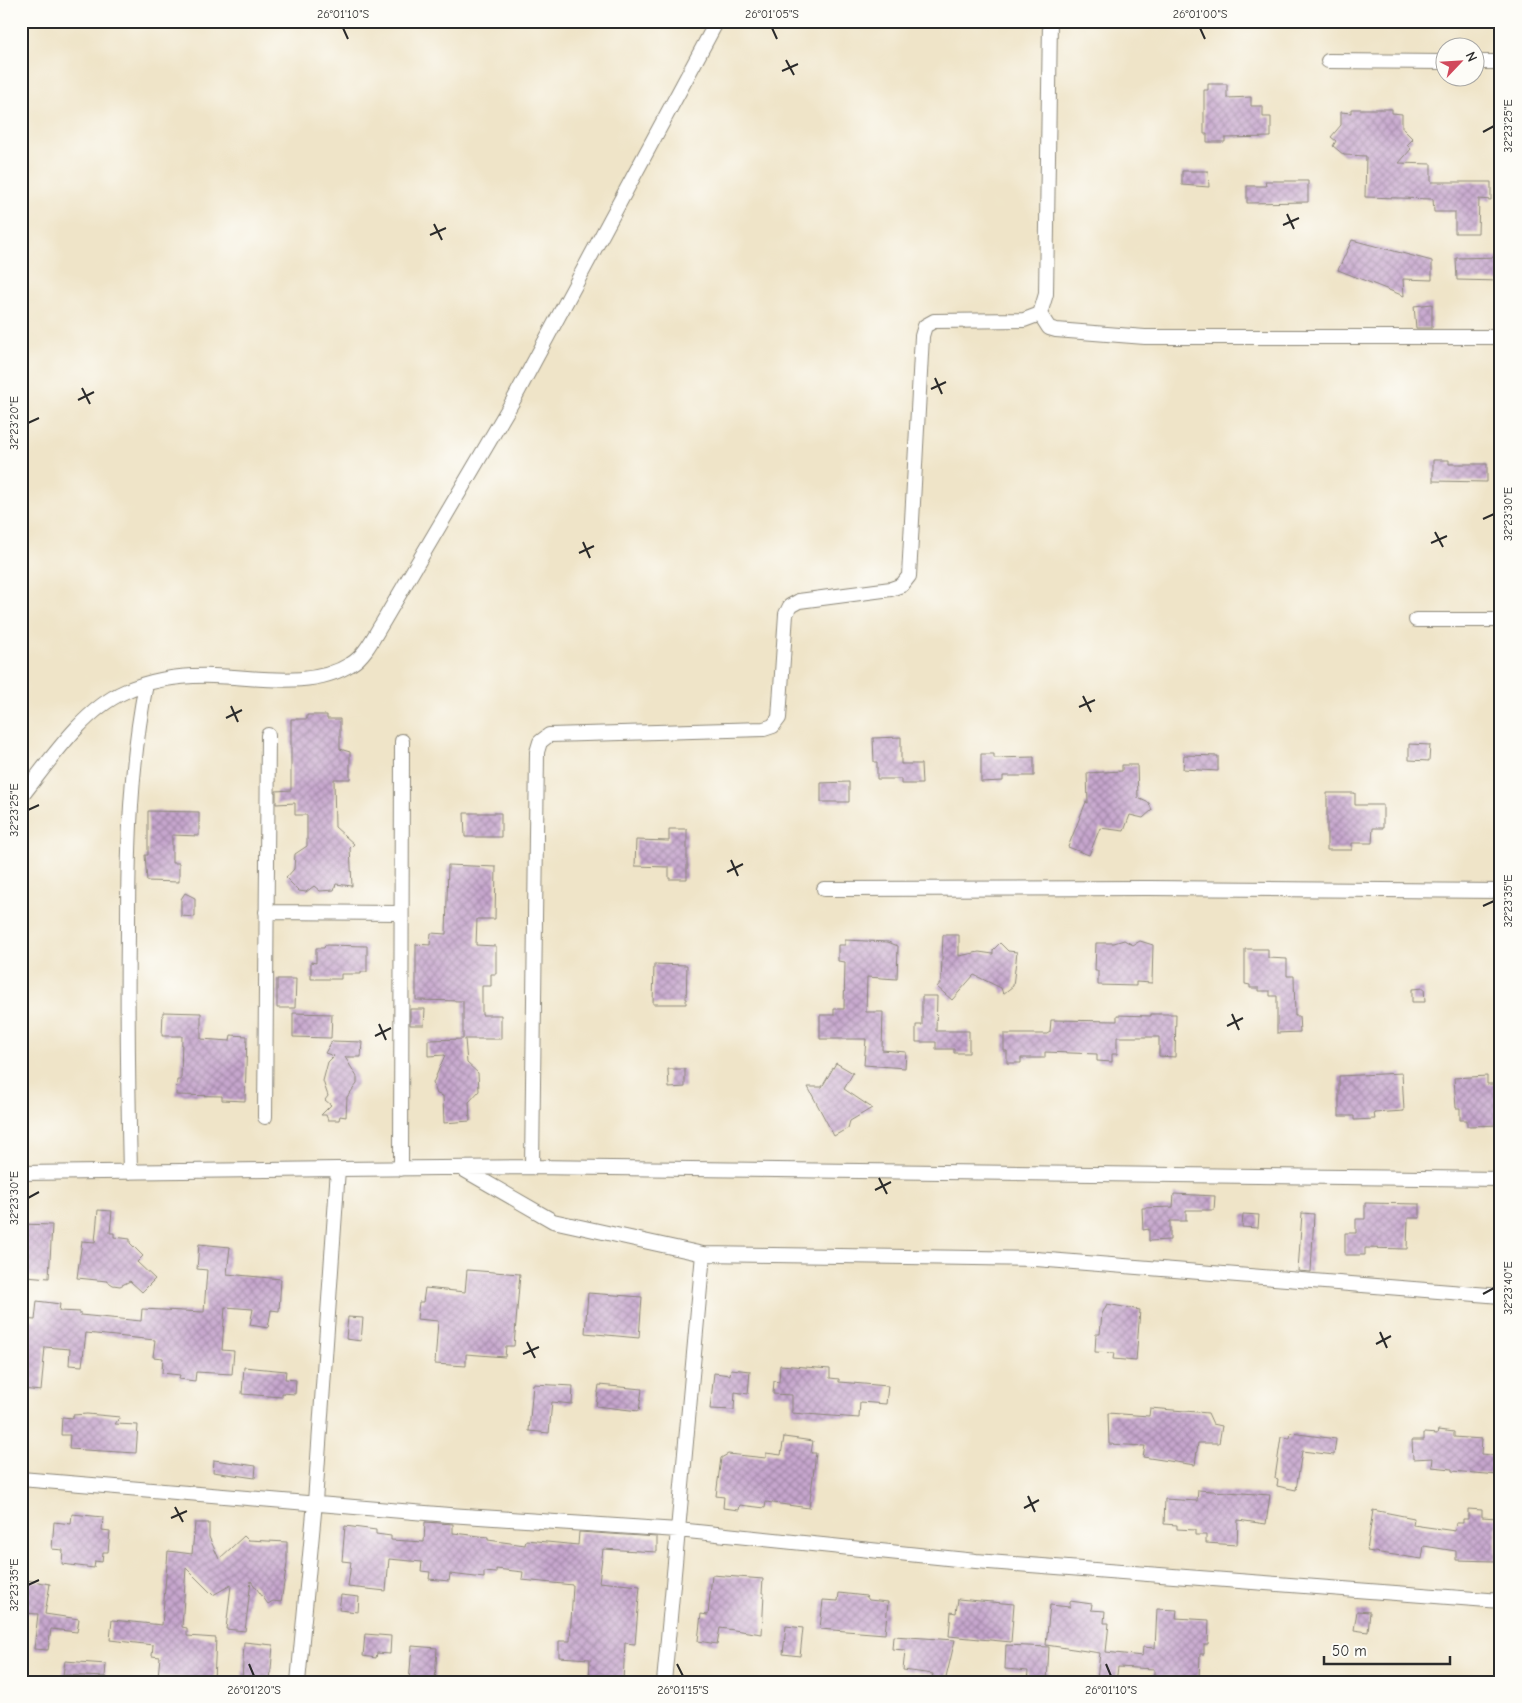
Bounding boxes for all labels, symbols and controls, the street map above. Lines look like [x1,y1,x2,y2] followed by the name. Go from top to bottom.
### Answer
[317,7,369,21] text: 26°01'10"S
[745,7,799,21] text: 26°01'05"S
[1173,7,1228,21] text: 26°01'00"S
[1434,38,1484,88] north arrow
[1462,49,1481,64] text: N
[1501,99,1515,153] text: 32°23'25"E
[7,396,21,450] text: 32°23'20"E
[1501,487,1515,541] text: 32°23'30"E
[7,783,21,837] text: 32°23'25"E
[1501,874,1515,928] text: 32°23'35"E
[7,1171,21,1225] text: 32°23'30"E
[1501,1261,1515,1315] text: 32°23'40"E
[7,1558,21,1612] text: 32°23'35"E
[1324,1633,1451,1665] scale bar
[1332,1642,1367,1660] text: 50 m
[227,1683,281,1697] text: 26°01'20"S
[657,1683,709,1697] text: 26°01'15"S
[1085,1683,1137,1697] text: 26°01'10"S

